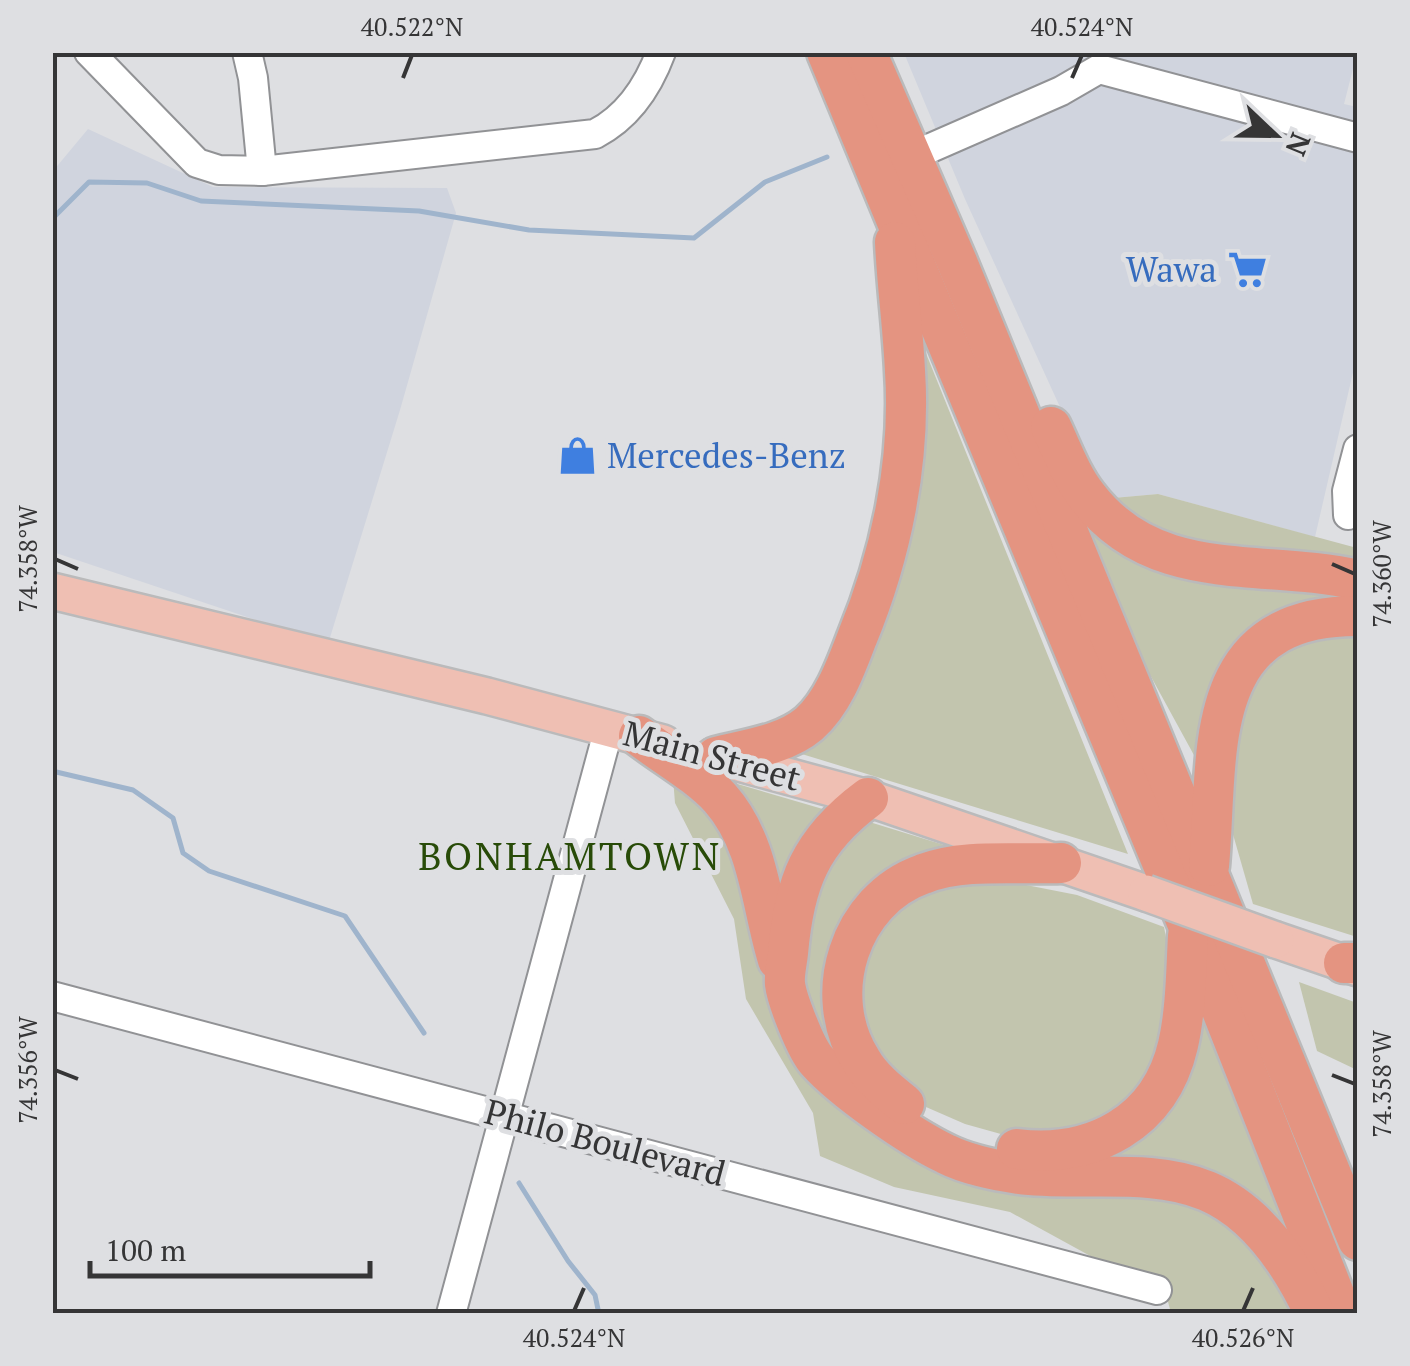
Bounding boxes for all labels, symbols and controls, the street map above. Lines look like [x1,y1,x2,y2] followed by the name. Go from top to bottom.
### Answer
[361,10,463,43] text: 40.522°N
[1031,10,1133,43] text: 40.524°N
[1225,85,1325,185] north arrow
[1278,128,1320,161] text: N
[1126,246,1217,292] place label: Wawa
[1226,249,1268,291] supermarket icon: Wawa
[607,432,846,478] place label: Mercedes-Benz
[556,435,598,477] shop icon: Mercedes-Benz
[11,505,44,613] text: 74.358°W
[1365,520,1398,628] text: 74.360°W
[619,709,806,801] street label: Main Street
[418,831,722,881] district label: BONHAMTOWN
[11,1016,44,1124] text: 74.356°W
[1365,1030,1398,1138] text: 74.358°W
[480,1088,731,1196] street label: Philo Boulevard
[90,1216,370,1278] scale bar
[105,1230,186,1270] text: 100 m
[523,1321,625,1354] text: 40.524°N
[1192,1321,1294,1354] text: 40.526°N

